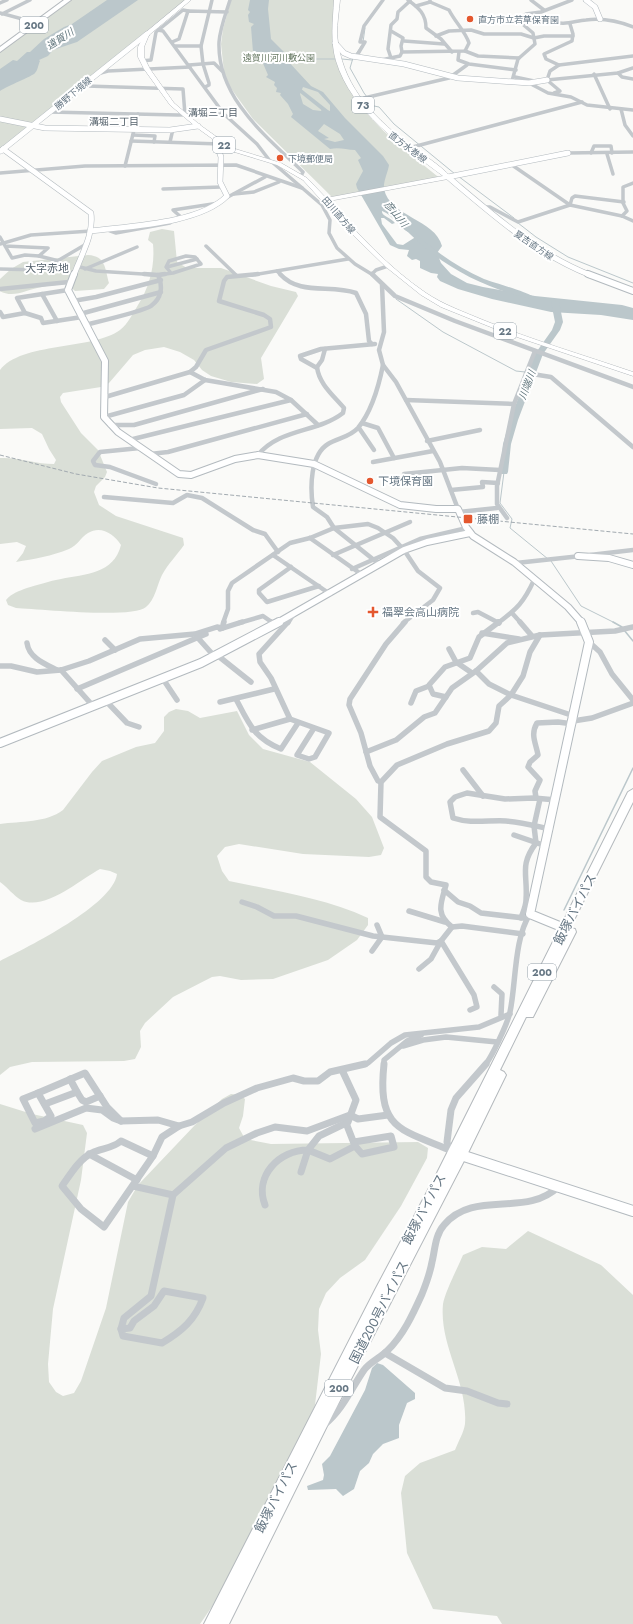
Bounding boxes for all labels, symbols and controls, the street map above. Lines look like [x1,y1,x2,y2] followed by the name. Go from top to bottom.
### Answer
[478,13,559,26] place label: 直方市立若草保育園
[465,14,475,24] marker: 直方市立若草保育園
[20,17,48,33] road number: 200
[43,24,78,53] water label: 遠賀川
[243,51,315,64] park label: 遠賀川河川敷公園
[52,73,95,112] street label: 勝野下境線
[352,97,374,113] road number: 73
[188,105,238,120] district label: 溝堀三丁目
[89,114,139,129] district label: 溝堀二丁目
[386,128,431,166] street label: 直方水巻線
[213,137,235,153] road number: 22
[288,152,333,165] place label: 下境郵便局
[275,153,285,163] marker: 下境郵便局
[319,194,359,237] street label: 田川直方線
[381,198,412,231] water label: 彦山川
[512,227,557,264] street label: 夏吉直方線
[25,260,69,276] district label: 大字赤地
[494,323,516,339] road number: 22
[515,367,540,402] water label: 川端川
[378,473,433,489] place label: 下境保育園
[365,476,375,486] marker: 下境保育園
[477,511,499,527] place label: 藤棚
[462,513,474,525] marker: 藤棚
[382,604,459,620] place label: 福翠会高山病院
[367,606,379,618] marker: 福翠会高山病院
[549,870,601,948] street label: 飯塚バイパス
[528,964,556,980] road number: 200
[397,1170,451,1248] street label: 飯塚バイパス
[345,1257,413,1367] street label: 国道200号バイパス
[325,1380,353,1396] road number: 200
[250,1458,302,1536] street label: 飯塚バイパス

